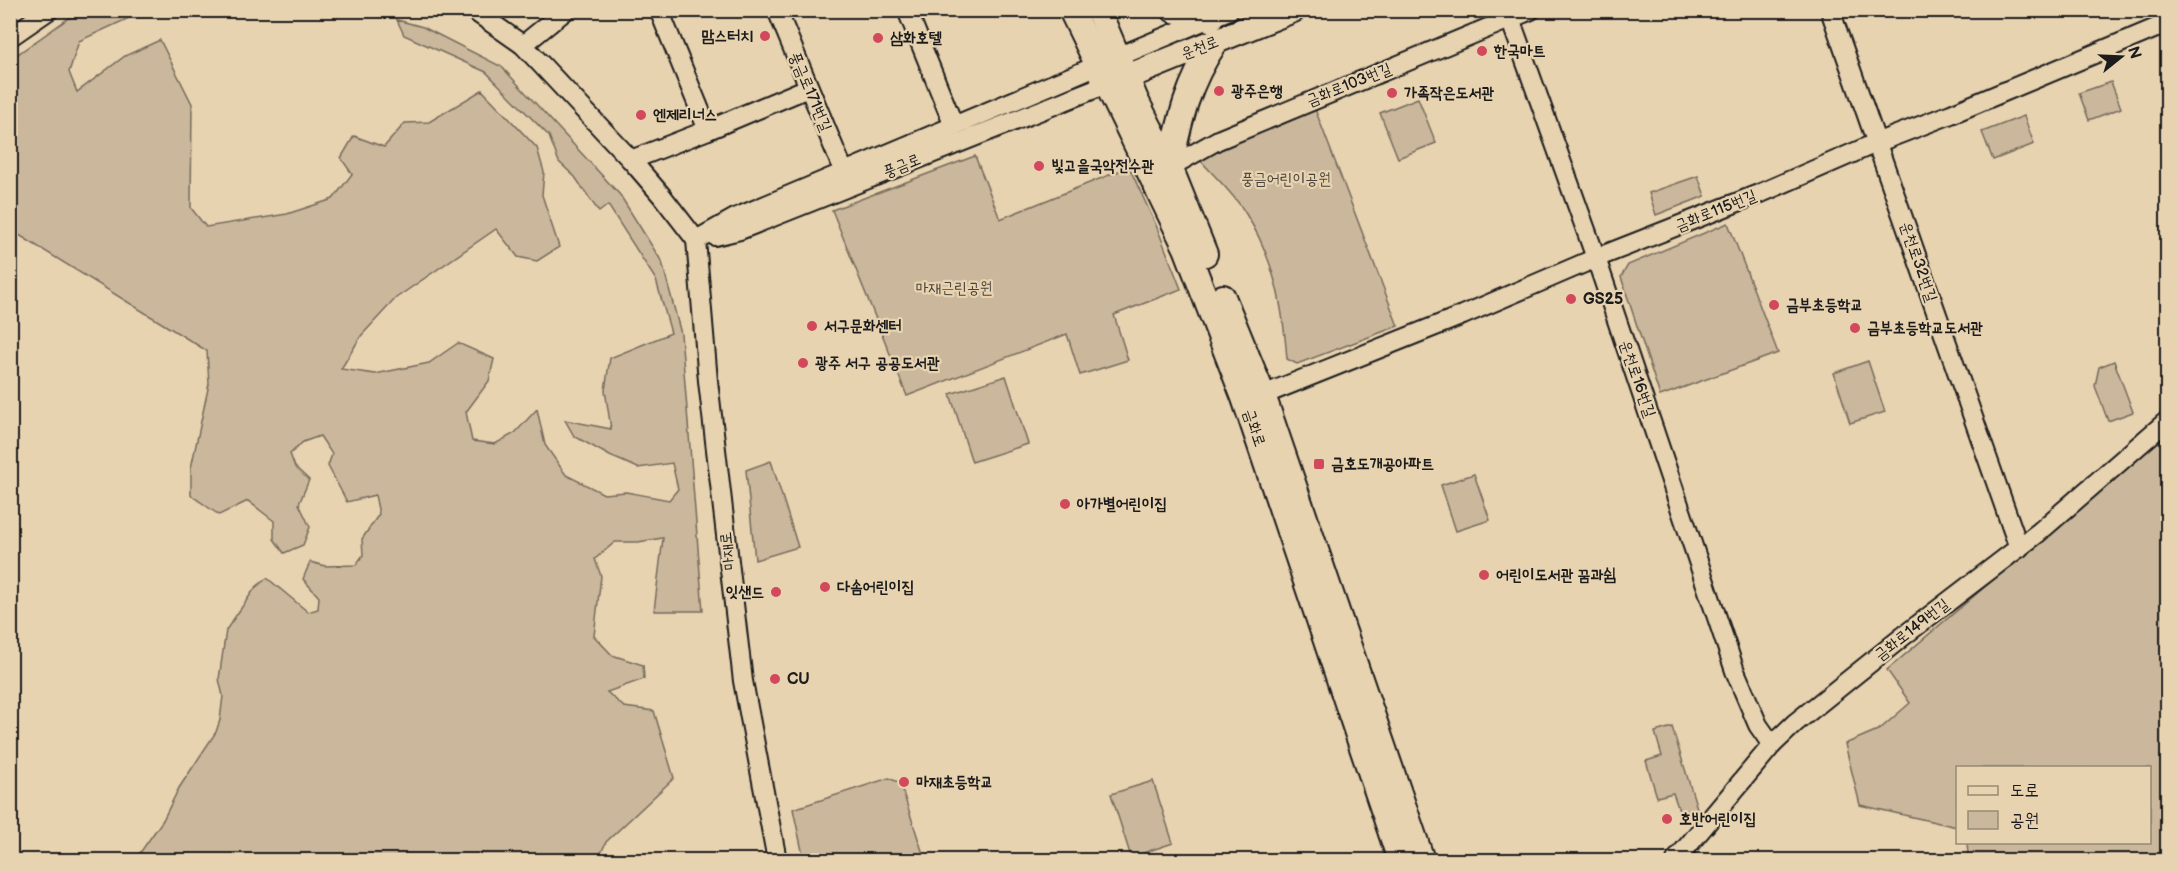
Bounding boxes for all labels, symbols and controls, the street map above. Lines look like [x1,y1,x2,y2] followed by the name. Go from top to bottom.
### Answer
[702,27,753,46] place label: 맘스터치
[2091,27,2151,87] north arrow
[758,29,772,43] marker: 맘스터치
[890,29,943,48] place label: 삼화호텔
[871,31,885,45] marker: 삼화호텔
[1179,32,1221,64] street label: 운천로
[1493,42,1546,61] place label: 한국마트
[1475,44,1489,58] marker: 한국마트
[2123,44,2145,61] text: N
[785,49,835,135] street label: 풍금로171번길
[1304,59,1394,111] street label: 금화로103번길
[1231,82,1283,101] place label: 광주은행
[1212,84,1226,98] marker: 광주은행
[1404,84,1494,103] place label: 가족작은도서관
[1385,86,1399,100] marker: 가족작은도서관
[653,106,717,125] place label: 엔제리너스
[634,108,648,122] marker: 엔제리너스
[881,150,923,182] street label: 풍금로
[1051,157,1154,176] place label: 빛고을국악전수관
[1032,159,1046,173] marker: 빛고을국악전수관
[1241,170,1331,189] park label: 풍금어린이공원
[1673,186,1760,236] street label: 금화로115번길
[1895,219,1941,305] street label: 운천로32번길
[915,279,993,298] park label: 마재근린공원
[1583,290,1623,309] place label: GS25
[1564,292,1578,306] marker: GS25
[1786,296,1863,315] place label: 금부초등학교
[1767,298,1781,312] marker: 금부초등학교
[824,317,901,336] place label: 서구문화센터
[805,319,819,333] marker: 서구문화센터
[1867,319,1983,338] place label: 금부초등학교도서관
[1848,321,1862,335] marker: 금부초등학교도서관
[1615,338,1659,420] street label: 운천로16번길
[815,354,940,373] place label: 광주 서구 공공도서관
[796,356,810,370] marker: 광주 서구 공공도서관
[1239,407,1269,449] street label: 금화로
[1331,455,1434,474] place label: 금호도개공아파트
[1312,457,1326,471] marker: 금호도개공아파트
[1076,495,1167,514] place label: 아가별어린이집
[1058,497,1072,511] marker: 아가별어린이집
[717,531,739,571] street label: 마재로
[1496,566,1616,585] place label: 어린이도서관 꿈과쉼
[1477,568,1491,582] marker: 어린이도서관 꿈과쉼
[837,578,914,597] place label: 다솜어린이집
[818,580,832,594] marker: 다솜어린이집
[725,583,764,602] place label: 잇샌드
[769,585,783,599] marker: 잇샌드
[1871,595,1953,665] street label: 금화로149번길
[787,670,810,689] place label: CU
[768,672,782,686] marker: CU
[1956,766,2151,844] legend
[916,773,993,792] place label: 마재초등학교
[897,775,911,789] marker: 마재초등학교
[2010,780,2039,801] text: 도로
[1679,810,1756,829] place label: 호반어린이집
[2010,810,2039,831] text: 공원
[1660,812,1674,826] marker: 호반어린이집

